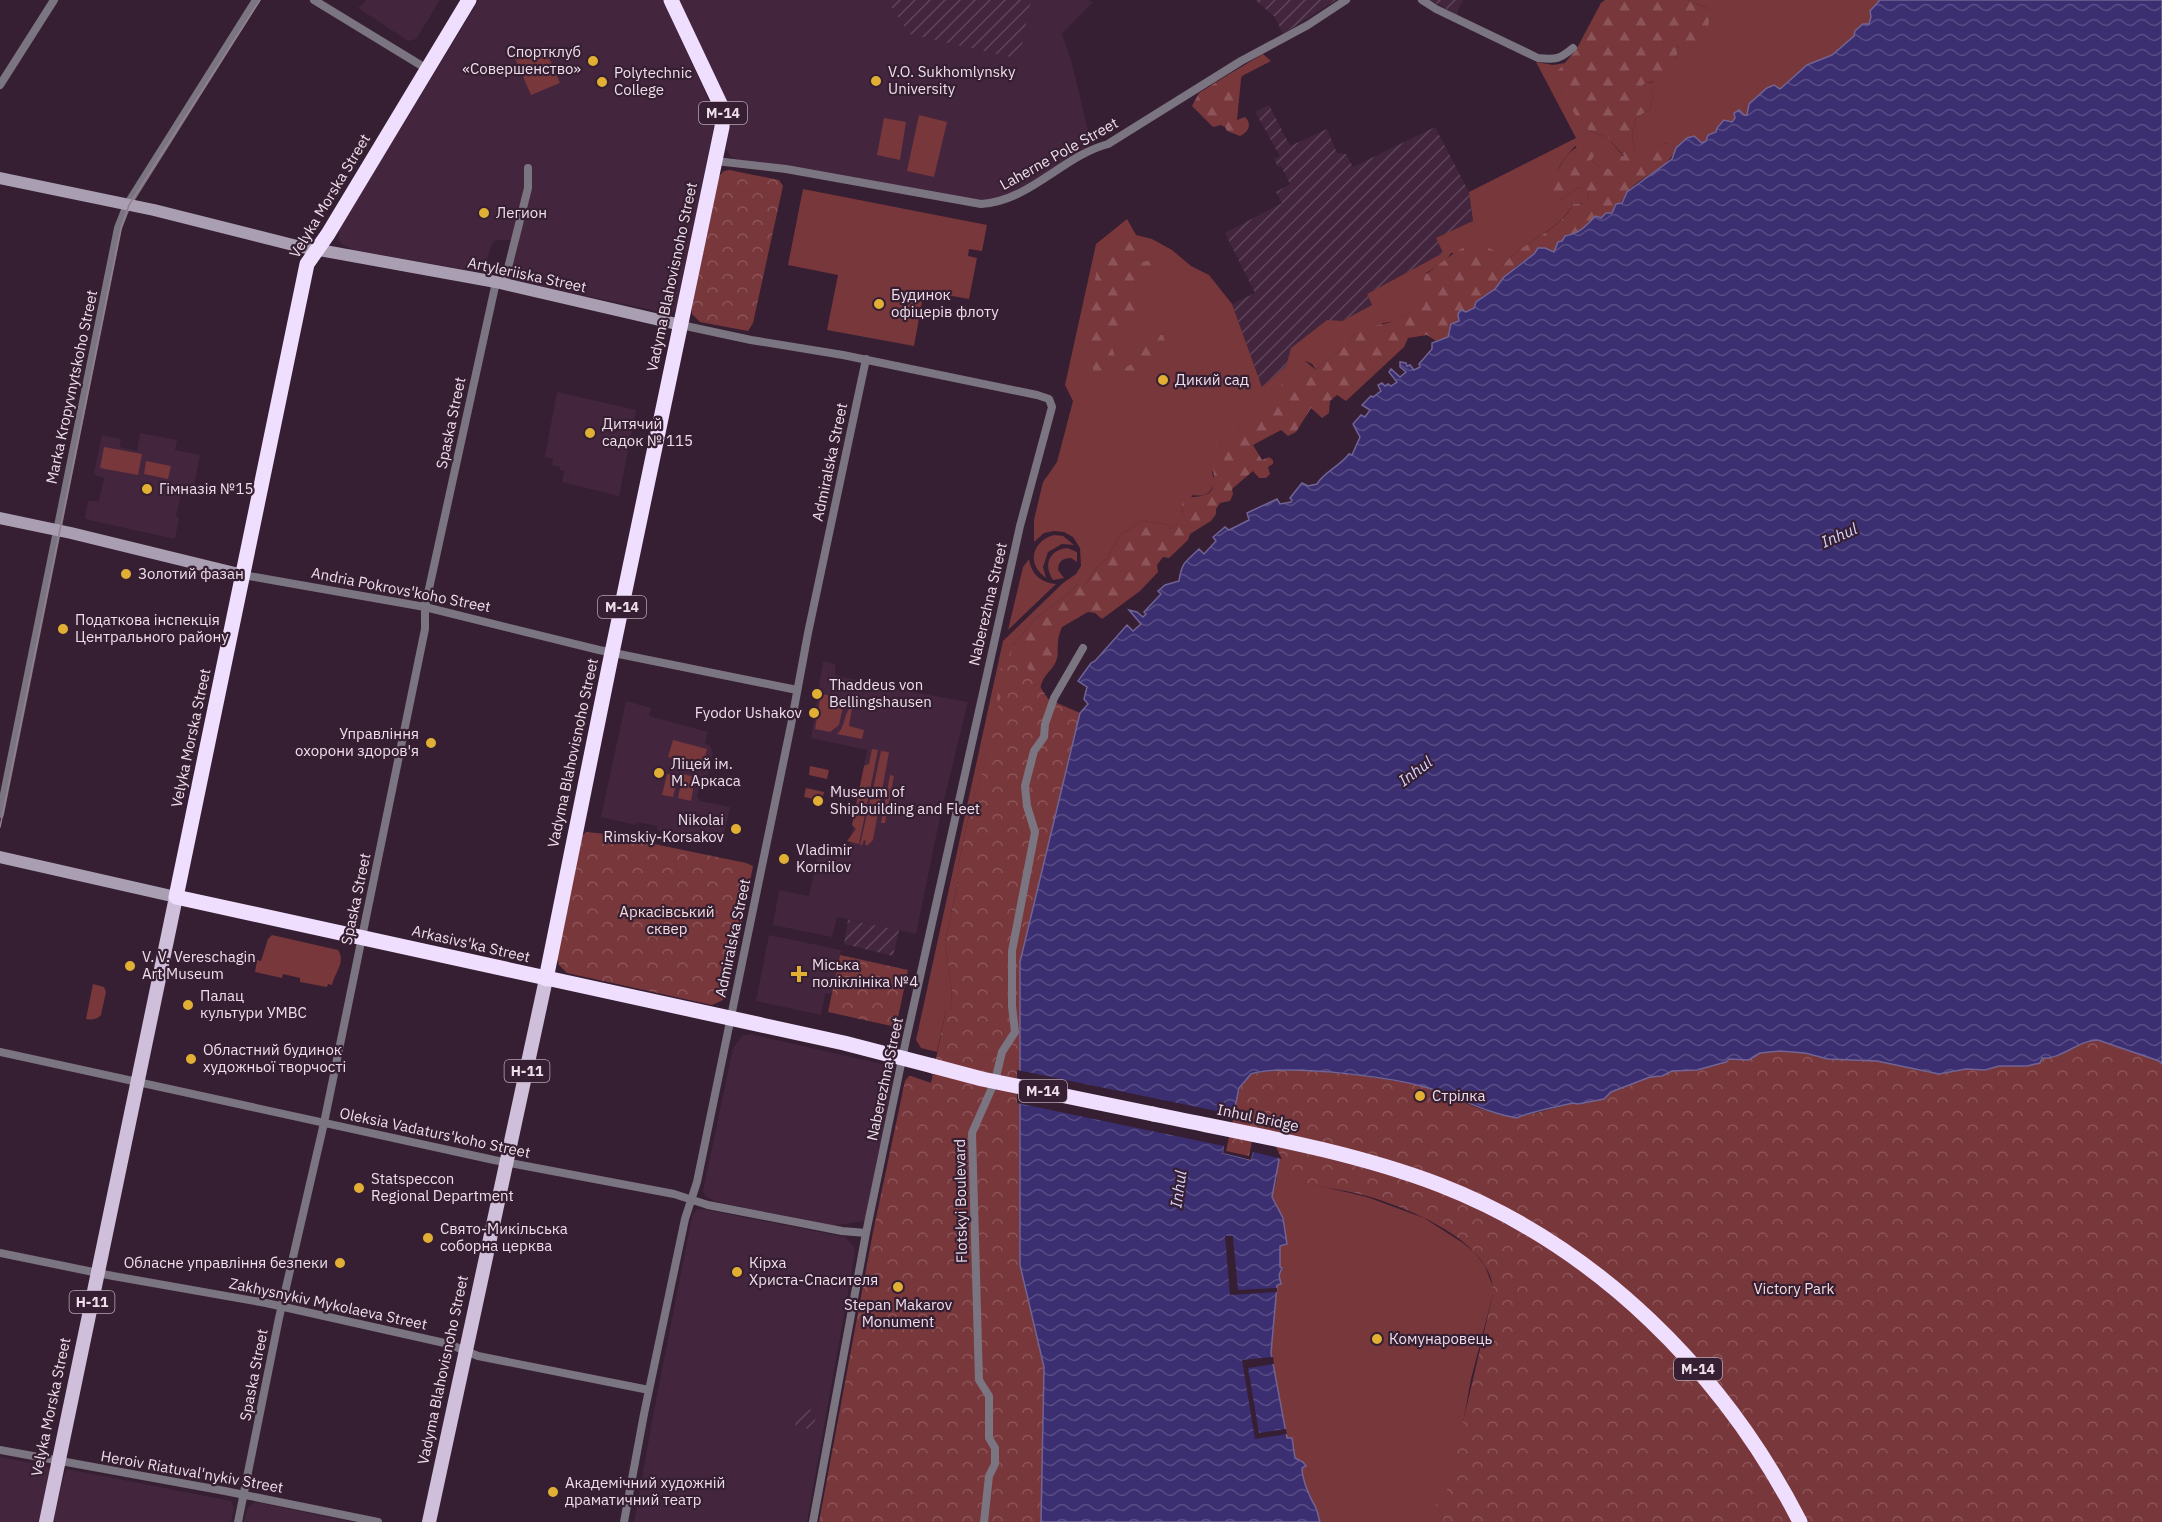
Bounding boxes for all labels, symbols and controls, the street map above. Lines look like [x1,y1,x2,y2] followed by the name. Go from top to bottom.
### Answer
[462,42,581,78] place label: Спортклуб «Совершенство»
[586,54,600,68] marker: Спортклуб «Совершенство»
[888,62,1016,98] place label: V.O. Sukhomlynsky University
[614,63,692,99] place label: Polytechnic College
[869,74,883,88] marker: V.O. Sukhomlynsky University
[595,75,609,89] marker: Polytechnic College
[699,102,747,124] road number: М-14
[996,113,1121,194] street label: Laherne Pole Street
[285,130,374,261] street label: Velyka Morska Street
[642,180,701,373] street label: Vadyma Blahovisnoho Street
[496,203,547,222] place label: Легион
[477,206,491,220] marker: Легион
[466,253,588,296] street label: Artyleriiska Street
[891,285,999,321] place label: Будинок офіцерів флоту
[42,288,101,486] street label: Marka Kropyvnytskoho Street
[872,297,886,311] marker: Будинок офіцерів флоту
[1175,370,1249,389] place label: Дикий сад
[1156,373,1170,387] marker: Дикий сад
[432,375,469,470] street label: Spaska Street
[808,401,851,523] street label: Admiralska Street
[602,414,693,450] place label: Дитячий садок № 115
[583,426,597,440] marker: Дитячий садок № 115
[159,479,253,498] place label: Гімназія №15
[140,482,154,496] marker: Гімназія №15
[1818,518,1861,552] water label: Inhul
[964,540,1011,667] street label: Naberezhna Street
[310,563,492,616] street label: Andria Pokrovs'koho Street
[138,564,244,583] place label: Золотий фазан
[119,567,133,581] marker: Золотий фазан
[598,596,646,618] road number: М-14
[75,610,229,646] place label: Податкова інспекція Центрального району
[56,622,70,636] marker: Податкова інспекція Центрального району
[543,656,602,849] street label: Vadyma Blahovisnoho Street
[166,667,215,809] street label: Velyka Morska Street
[829,675,932,711] place label: Thaddeus von Bellingshausen
[810,687,824,701] marker: Thaddeus von Bellingshausen
[695,703,803,722] place label: Fyodor Ushakov
[807,706,821,720] marker: Fyodor Ushakov
[295,724,419,760] place label: Управління охорони здоров'я
[424,736,438,750] marker: Управління охорони здоров'я
[1394,751,1437,790] water label: Inhul
[671,754,741,790] place label: Ліцей ім. М. Аркаса
[652,766,666,780] marker: Ліцей ім. М. Аркаса
[830,782,980,818] place label: Museum of Shipbuilding and Fleet
[811,794,825,808] marker: Museum of Shipbuilding and Fleet
[604,810,725,846] place label: Nikolai Rimskiy-Korsakov
[729,822,743,836] marker: Nikolai Rimskiy-Korsakov
[796,840,853,876] place label: Vladimir Kornilov
[337,851,374,946] street label: Spaska Street
[777,852,791,866] marker: Vladimir Kornilov
[711,877,754,999] street label: Admiralska Street
[619,902,715,938] park label: Аркасівський сквер
[410,921,532,966] street label: Arkasivs'ka Street
[142,947,256,983] place label: V. V. Vereschagin Art Museum
[812,955,918,991] place label: Міська поліклініка №4
[123,959,137,973] marker: V. V. Vereschagin Art Museum
[790,965,808,983] marker: Міська поліклініка №4
[200,986,307,1022] place label: Палац культури УМВС
[181,998,195,1012] marker: Палац культури УМВС
[862,1015,907,1142] street label: Naberezhna Street
[203,1040,346,1076] place label: Областний будинок художньої творчості
[184,1052,198,1066] marker: Областний будинок художньої творчості
[504,1060,550,1082] road number: Н-11
[1019,1080,1067,1102] road number: М-14
[1432,1086,1485,1105] place label: Стрілка
[1413,1089,1427,1103] marker: Стрілка
[1216,1100,1301,1135] street label: Inhul Bridge
[338,1103,532,1162] street label: Oleksia Vadaturs'koho Street
[950,1139,971,1263] street label: Flotskyi Boulevard
[1165,1168,1191,1209] water label: Inhul
[371,1169,514,1205] place label: Statspeccon Regional Department
[352,1181,366,1195] marker: Statspeccon Regional Department
[440,1219,568,1255] place label: Свято-Микільська соборна церква
[421,1231,435,1245] marker: Свято-Микільська соборна церква
[124,1253,328,1272] place label: Обласне управління безпеки
[749,1253,878,1289] place label: Кірха Христа-Спасителя
[333,1256,347,1270] marker: Обласне управління безпеки
[730,1265,744,1279] marker: Кірха Христа-Спасителя
[227,1273,429,1334] street label: Zakhysnykiv Mykolaeva Street
[413,1273,472,1466] street label: Vadyma Blahovisnoho Street
[1753,1279,1835,1298] park label: Victory Park
[891,1280,905,1294] marker: Stepan Makarov Monument
[70,1291,115,1313] road number: Н-11
[844,1295,953,1331] place label: Stepan Makarov Monument
[235,1327,272,1422] street label: Spaska Street
[1389,1329,1492,1348] place label: Комунаровець
[1370,1332,1384,1346] marker: Комунаровець
[26,1336,75,1478] street label: Velyka Morska Street
[1674,1358,1722,1380] road number: М-14
[99,1446,285,1497] street label: Heroiv Riatuval'nykiv Street
[565,1473,725,1509] place label: Академічний художній драматичний театр
[546,1485,560,1499] marker: Академічний художній драматичний театр

